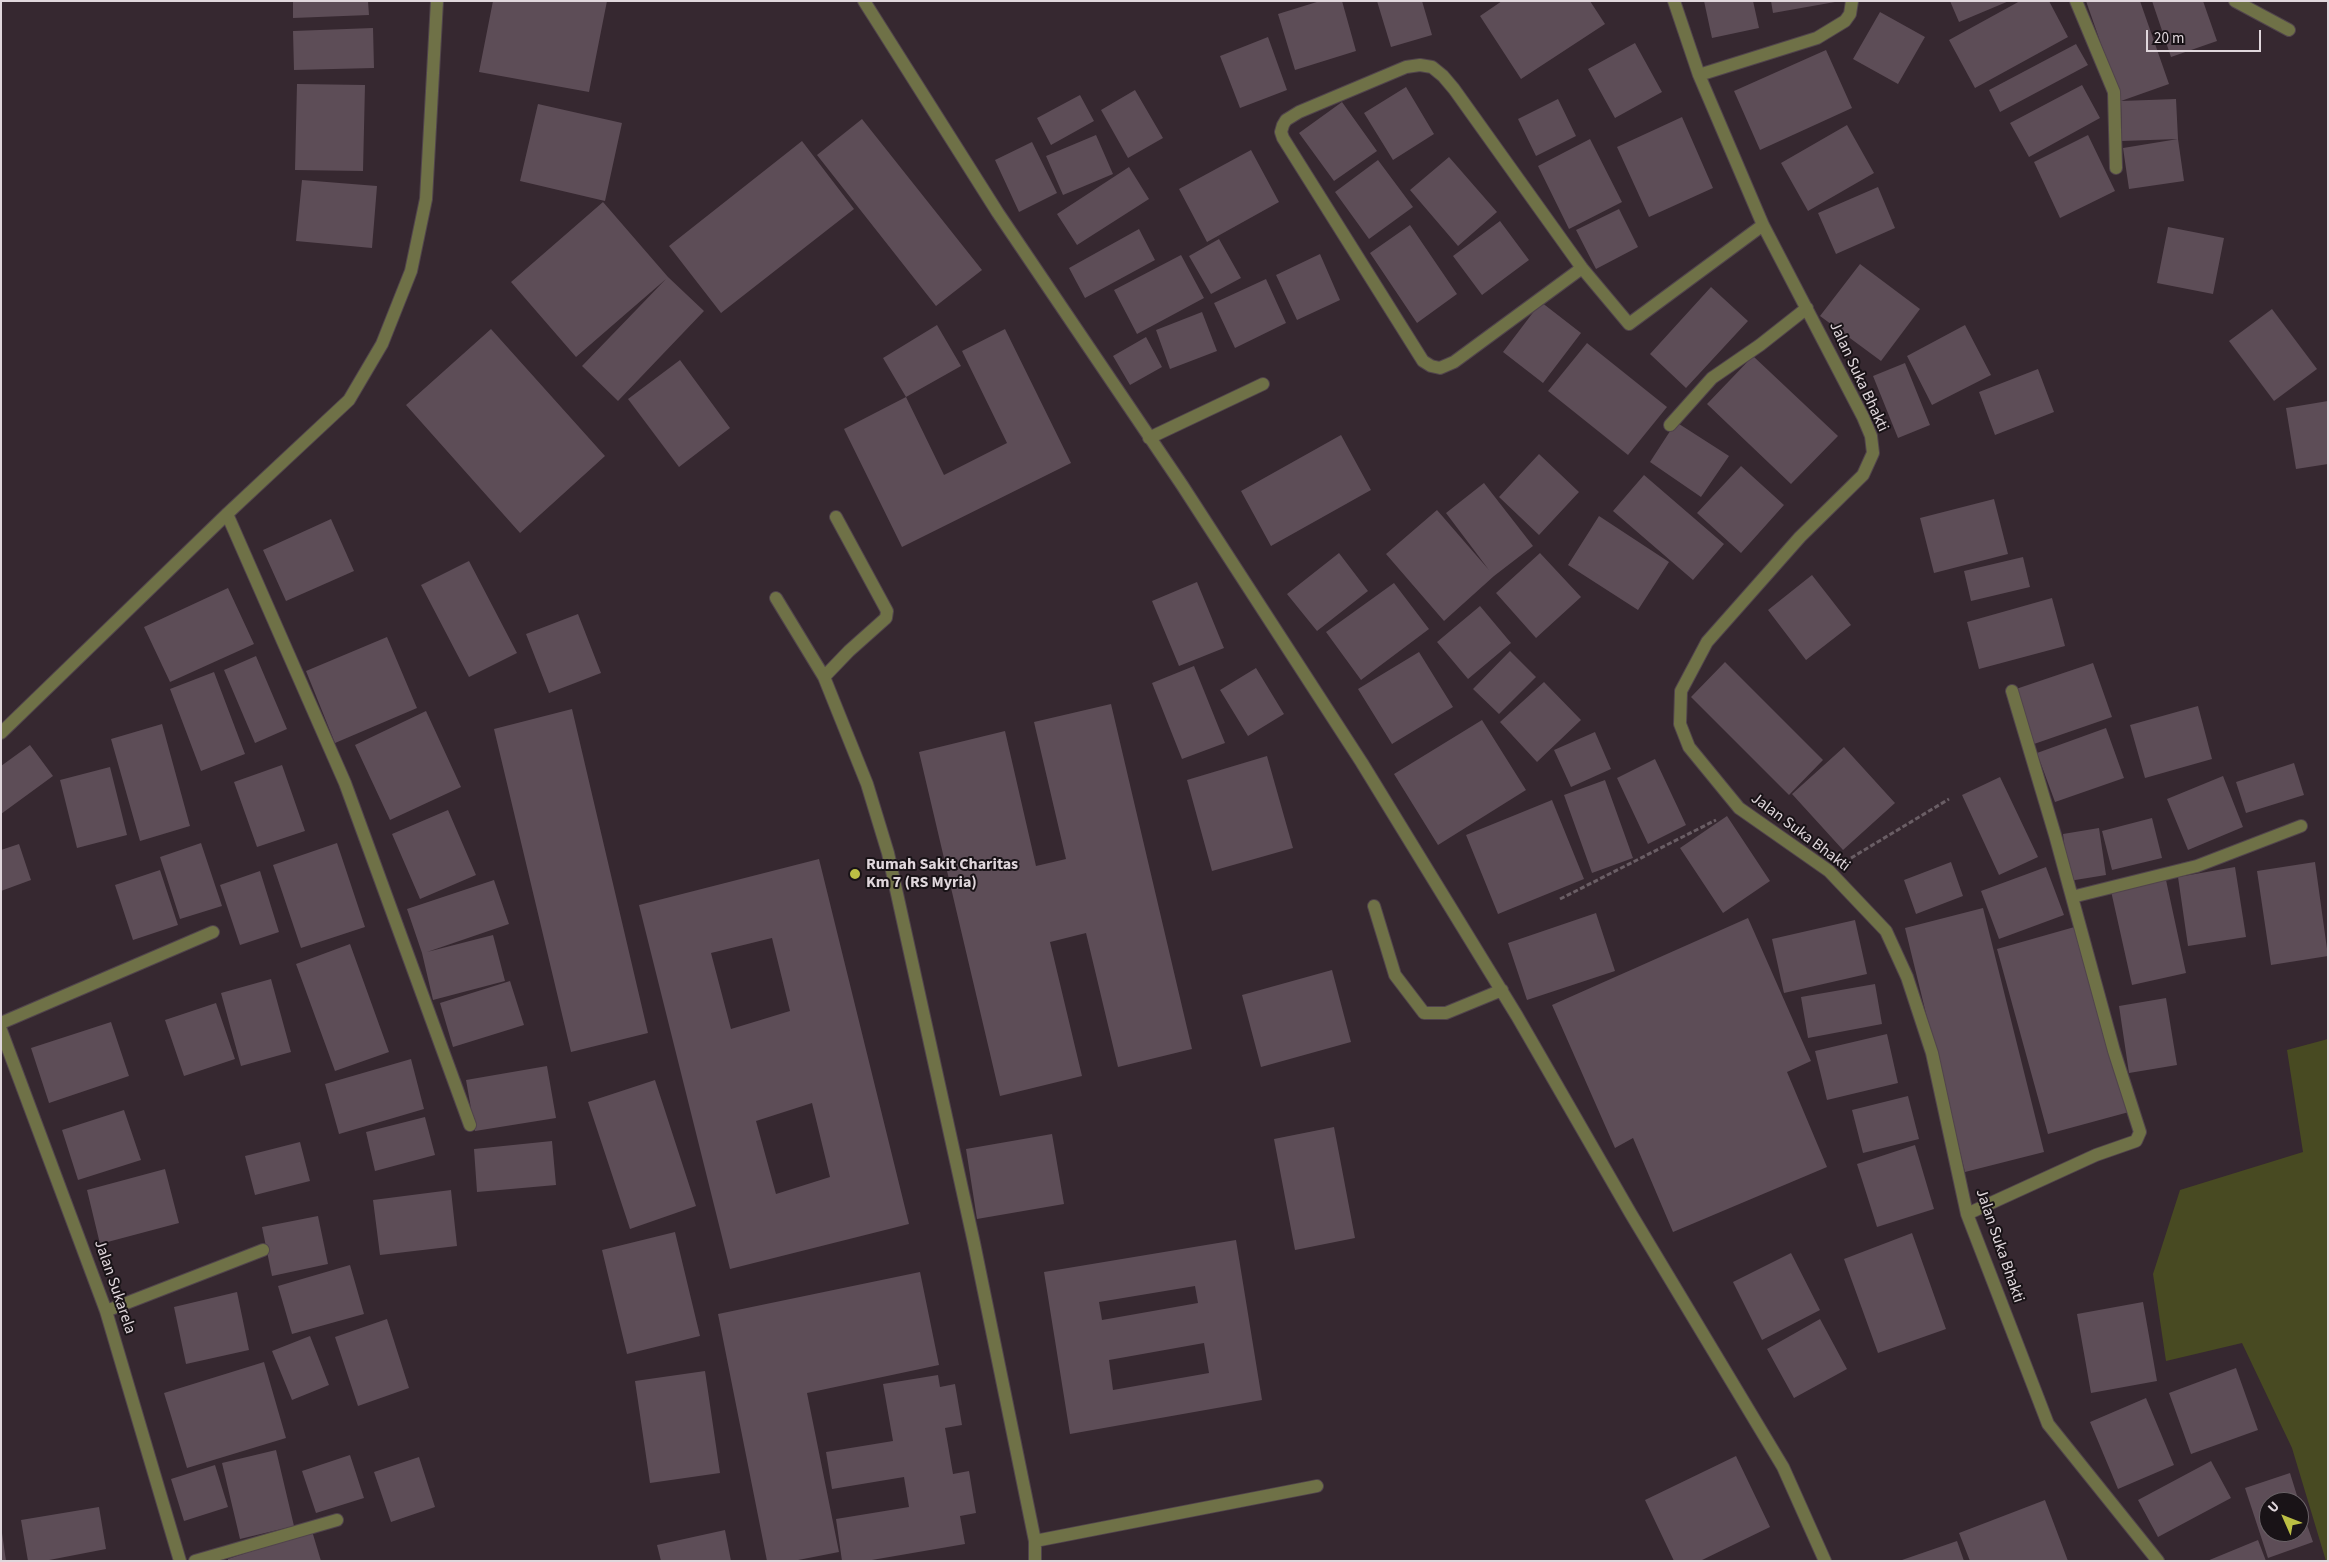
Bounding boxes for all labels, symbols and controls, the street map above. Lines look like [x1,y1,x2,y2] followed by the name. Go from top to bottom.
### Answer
[2149,20,2264,52] scale bar
[2154,28,2184,49] text: 20 m
[1824,319,1892,435] street label: Jalan Suka Bhakti
[1747,789,1853,877] street label: Jalan Suka Bhakti
[866,855,1018,893] place label: Rumah Sakit Charitas Km 7 (RS Myria)
[848,867,862,881] marker: Rumah Sakit Charitas Km 7 (RS Myria)
[1971,1187,2027,1305] street label: Jalan Suka Bhakti
[89,1237,139,1337] street label: Jalan Sukarela
[2259,1492,2309,1542] north arrow
[2264,1497,2284,1518] text: U

